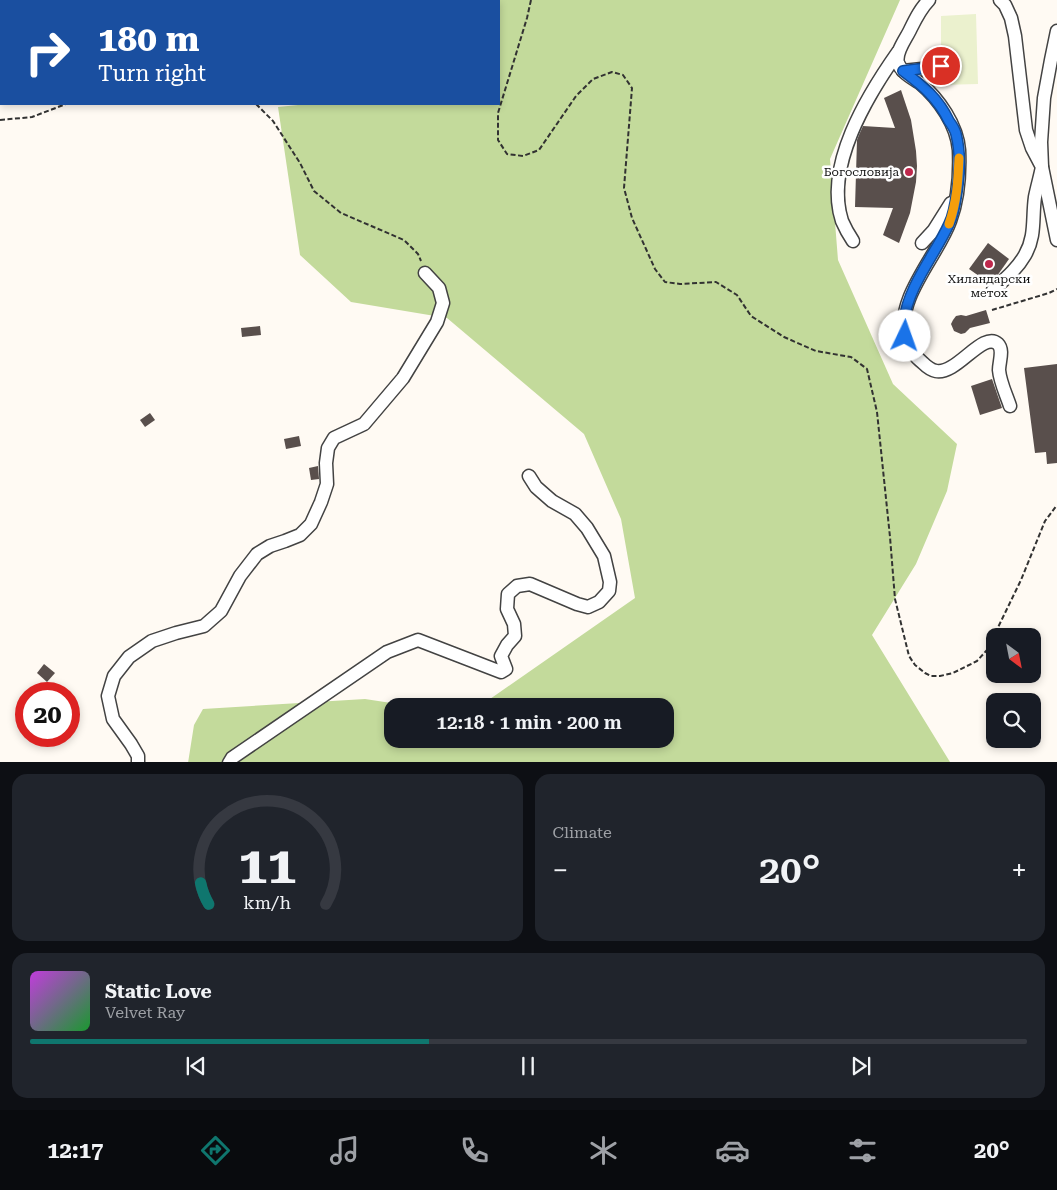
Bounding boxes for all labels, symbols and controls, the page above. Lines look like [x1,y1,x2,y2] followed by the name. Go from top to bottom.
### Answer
[98,19,199,60] text: 180 m
[15,20,80,85] icon: right
[920,45,962,87] pin
[927,52,955,80] icon: arrive
[98,61,206,86] text: Turn right
[824,165,899,179] place label: Богословија
[903,166,915,178] marker: Богословија
[983,258,995,270] marker: Хиландарски метох
[947,272,1031,300] place label: Хиландарски метох
[878,309,930,361] position arrow
[986,628,1041,682] north arrow
[986,628,1041,748] map controls
[15,682,80,747] speed limit sign: 20
[986,693,1041,748] button: search
[436,711,622,734] text: 12:18 · 1 min · 200 m
[553,823,612,842] text: Climate
[238,835,296,896] text: 11
[759,848,820,892] text: 20°
[553,854,568,887] text: −
[1011,854,1027,887] text: +
[243,892,292,913] text: km/h
[105,980,212,1003] text: Static Love
[105,1003,185,1022] text: Velvet Ray
[182,1052,210,1080] icon: previous
[514,1052,542,1080] icon: pause
[847,1052,875,1080] icon: next
[198,1133,233,1168] icon: directions
[327,1133,362,1168] icon: music
[457,1133,492,1168] icon: phone
[586,1133,621,1168] icon: climate
[715,1133,750,1168] icon: car
[845,1133,880,1168] icon: filters
[47,1138,103,1163] text: 12:17
[974,1138,1010,1163] text: 20°

